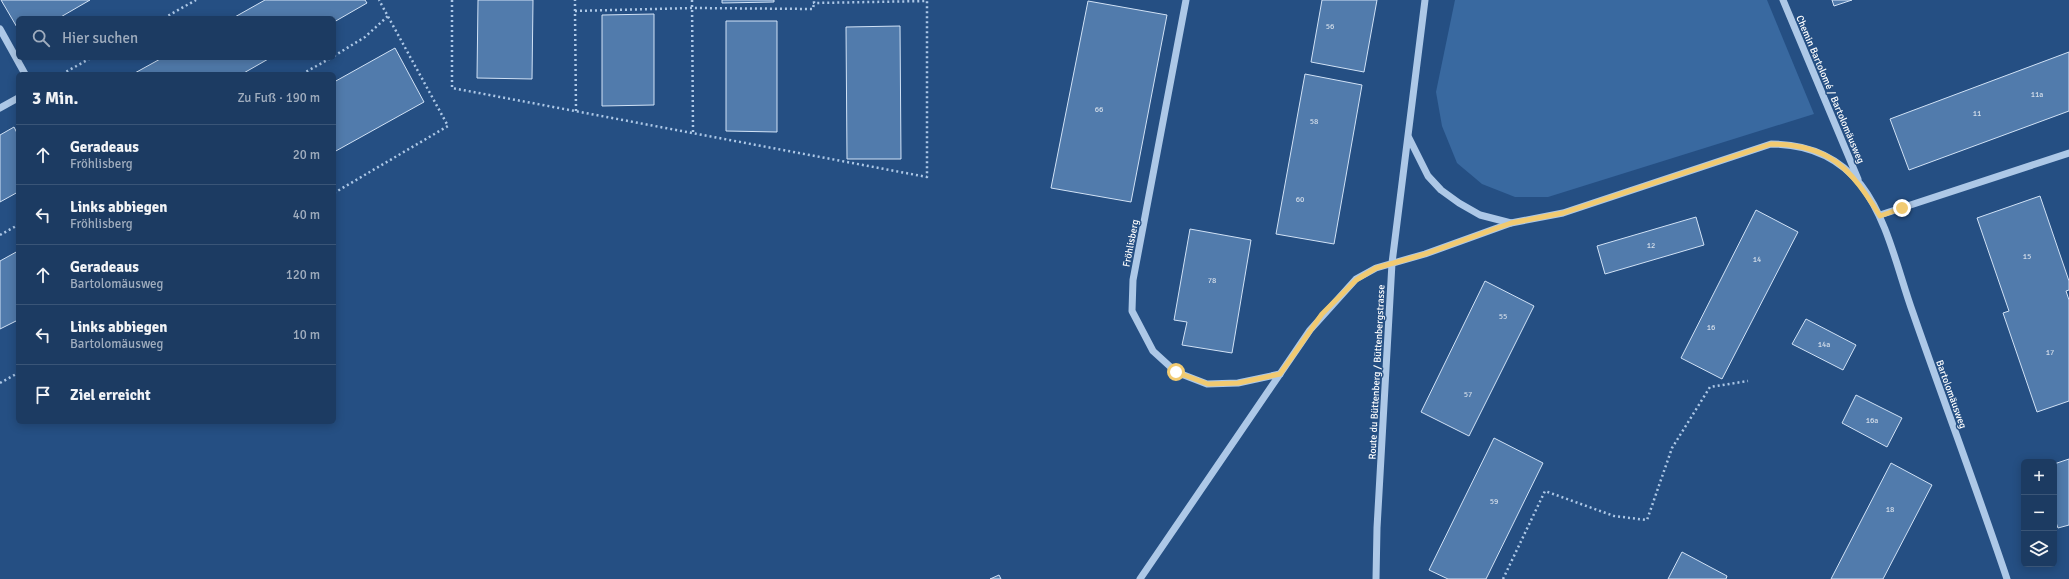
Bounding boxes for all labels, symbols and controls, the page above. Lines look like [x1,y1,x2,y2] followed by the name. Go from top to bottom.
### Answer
[1793,13,1867,165] street label: Chemin Bartolomé / Bartolomäusweg
[16,16,336,60] search box
[1326,21,1334,31] house number: 56
[30,27,52,49] icon: search
[62,29,138,47] text: Hier suchen
[32,88,78,109] text: 3 Min.
[2031,89,2043,99] house number: 11a
[237,90,320,106] text: Zu Fuß · 190 m
[1095,104,1103,114] house number: 66
[1973,108,1981,118] house number: 11
[1310,116,1318,126] house number: 58
[70,138,139,156] text: Geradeaus
[32,144,54,166] icon: ahead
[293,147,320,163] text: 20 m
[70,156,133,172] text: Fröhlisberg
[1296,194,1304,204] house number: 60
[70,198,167,216] text: Links abbiegen
[1893,199,1911,217] route end
[32,204,54,226] icon: left
[293,207,320,223] text: 40 m
[70,216,133,232] text: Fröhlisberg
[1120,218,1141,268] street label: Fröhlisberg
[1647,240,1655,250] house number: 12
[2023,251,2031,261] house number: 15
[1753,254,1762,264] house number: 14
[70,258,139,276] text: Geradeaus
[32,264,54,286] icon: ahead
[286,267,320,283] text: 120 m
[1208,275,1216,285] house number: 78
[70,276,163,292] text: Bartolomäusweg
[1366,284,1388,460] street label: Route du Büttenberg / Büttenbergstrasse
[1499,311,1507,321] house number: 55
[70,318,167,336] text: Links abbiegen
[1707,322,1715,332] house number: 16
[32,324,54,346] icon: left
[293,327,320,343] text: 10 m
[70,336,163,352] text: Bartolomäusweg
[1818,339,1830,349] house number: 14a
[2046,347,2054,357] house number: 17
[1933,358,1969,430] street label: Bartolomäusweg
[1167,363,1185,381] route start
[32,384,54,406] icon: arrive
[70,386,151,404] text: Ziel erreicht
[1464,389,1472,399] house number: 57
[1866,415,1878,425] house number: 16a
[2021,459,2057,567] map controls
[2021,459,2057,495] button: +
[2021,495,2057,531] button: −
[1490,496,1498,506] house number: 59
[1886,504,1894,514] house number: 18
[2021,531,2057,567] button: layers

